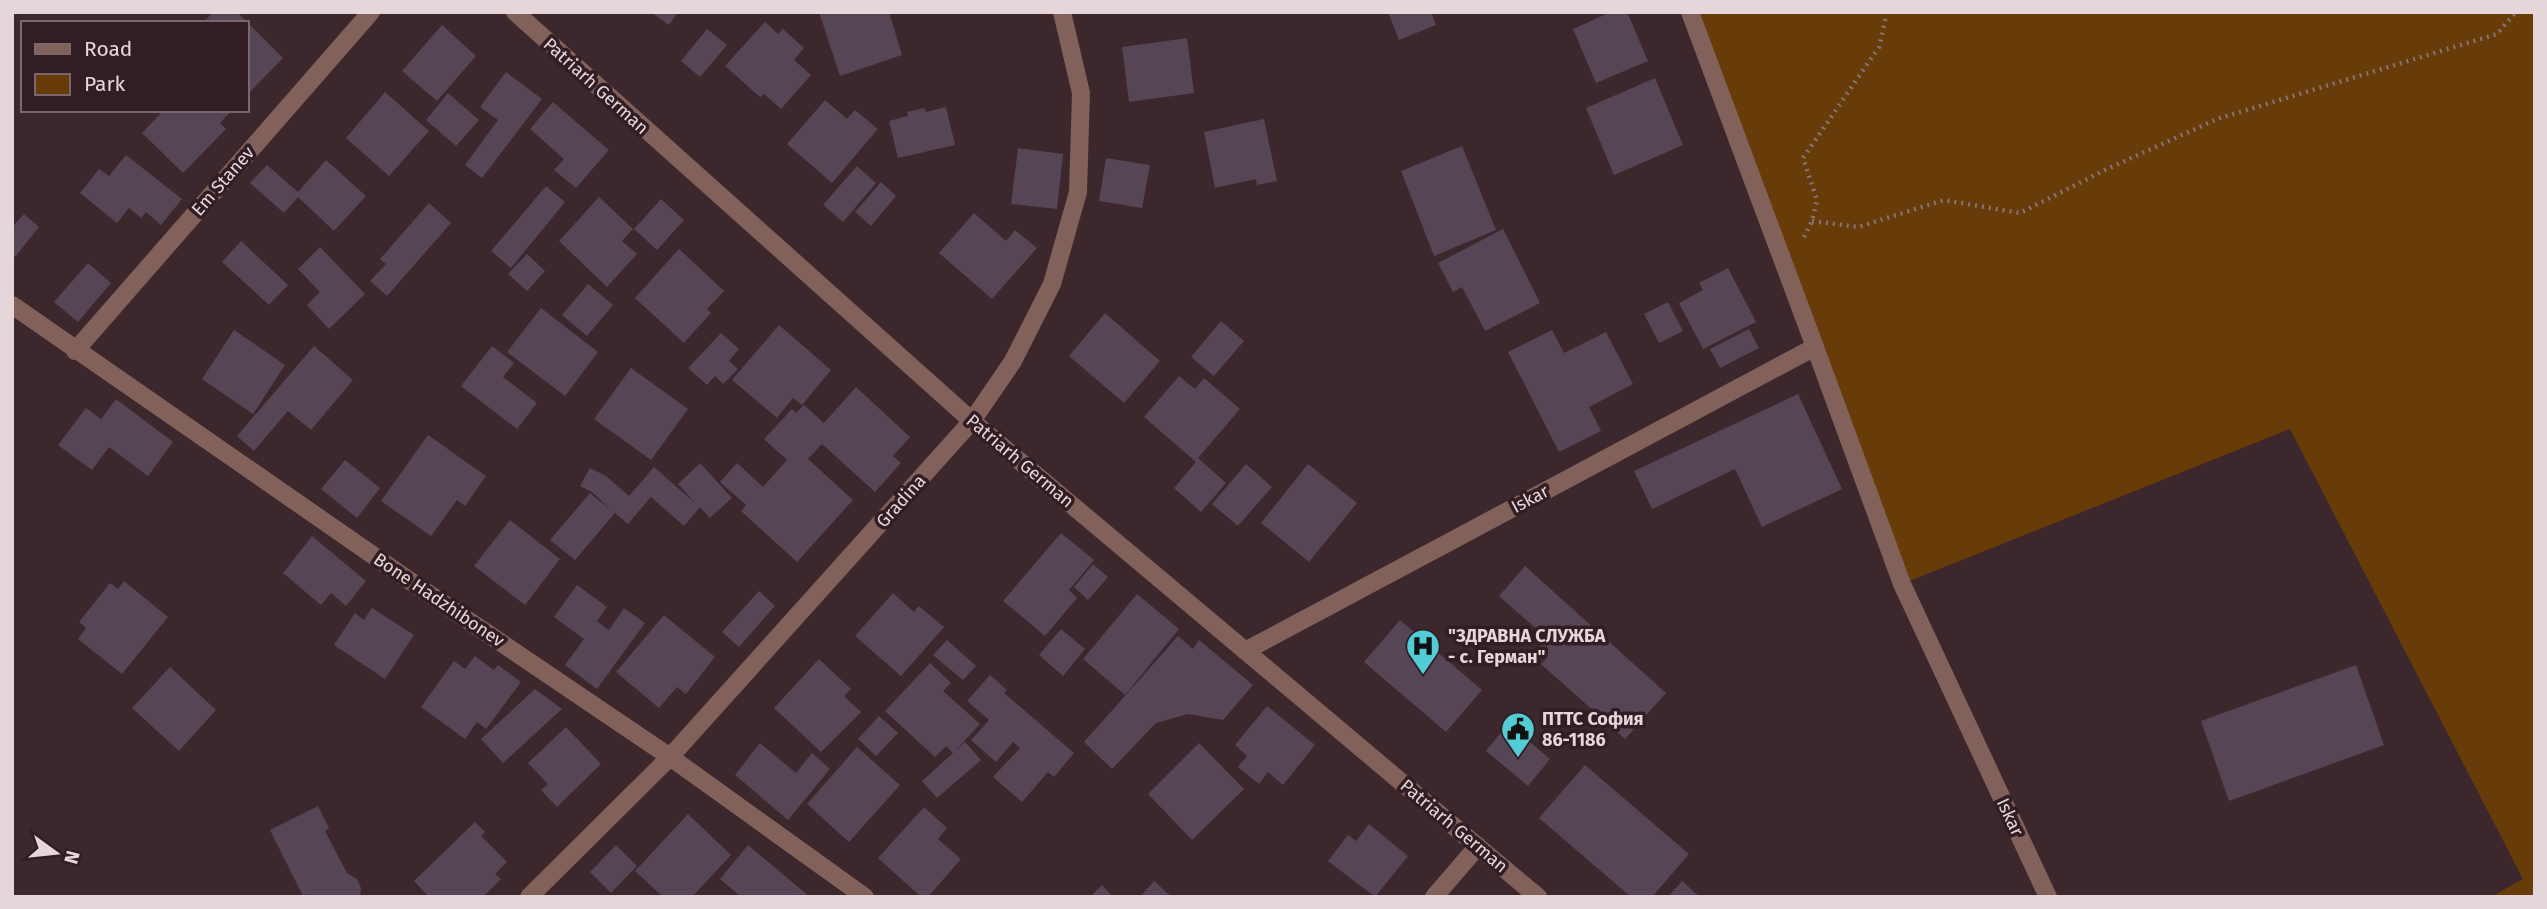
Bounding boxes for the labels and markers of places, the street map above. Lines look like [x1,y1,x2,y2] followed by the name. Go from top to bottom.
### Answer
[1448,625,1606,668] place label: "ЗДРАВНА СЛУЖБА - с. Герман"
[1404,627,1442,676] hospital icon: "ЗДРАВНА СЛУЖБА - с. Герман"
[1542,708,1644,751] place label: ПТТС София 86-1186
[1499,710,1537,759] public building icon: ПТТС София 86-1186

